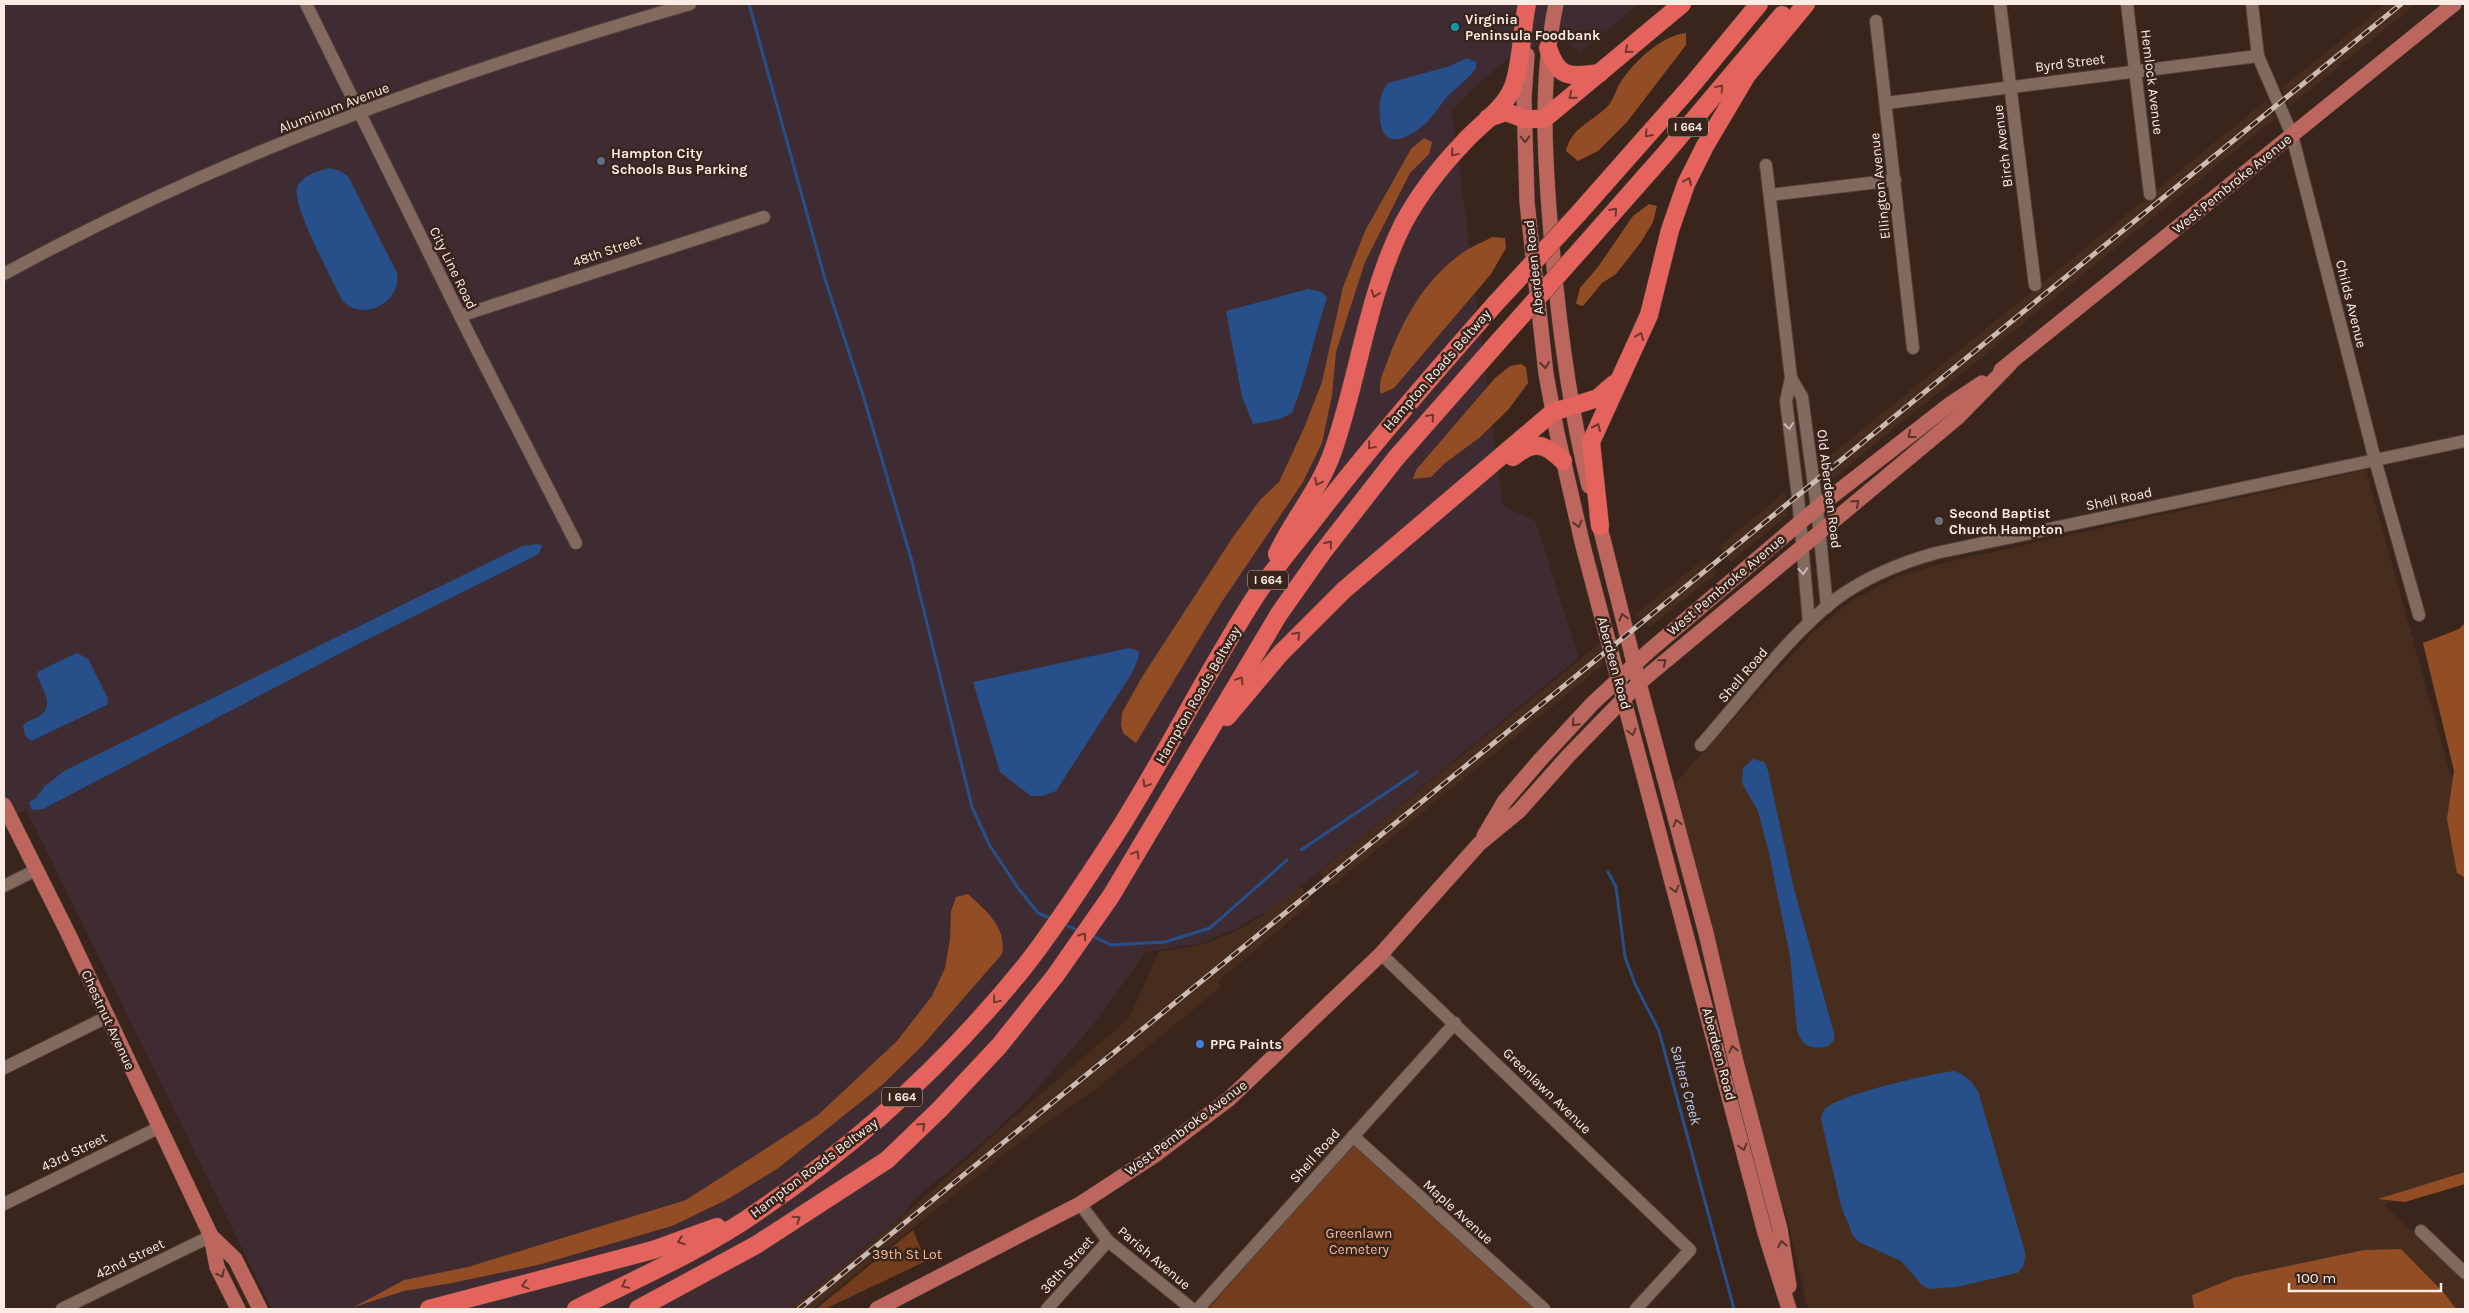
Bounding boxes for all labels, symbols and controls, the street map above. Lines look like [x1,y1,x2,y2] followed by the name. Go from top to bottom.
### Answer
[1465,11,1601,44] place label: Virginia Peninsula Foodbank
[1449,21,1461,33] marker: Virginia Peninsula Foodbank
[2137,28,2167,136] street label: Hemlock Avenue
[1625,44,1634,52] one-way arrow
[2034,50,2106,76] street label: Byrd Street
[276,79,392,137] street label: Aluminum Avenue
[1714,85,1723,94] one-way arrow
[1569,91,1578,100] one-way arrow
[1990,104,2016,188] street label: Birch Avenue
[1668,118,1708,136] road number: I 664
[1645,129,1654,138] one-way arrow
[2169,131,2295,237] street label: West Pembroke Avenue
[1866,132,1894,240] street label: Ellington Avenue
[1520,136,1530,143] one-way arrow
[611,145,747,178] place label: Hampton City Schools Bus Parking
[1451,148,1460,157] one-way arrow
[595,155,607,167] marker: Hampton City Schools Bus Parking
[1682,177,1693,186] one-way arrow
[1608,208,1617,217] one-way arrow
[1521,219,1547,315] street label: Aberdeen Road
[426,224,480,312] street label: City Line Road
[570,231,644,271] street label: 48th Street
[2332,258,2370,350] street label: Childs Avenue
[1371,289,1381,298] one-way arrow
[1380,305,1495,434] street label: Hampton Roads Beltway
[1633,332,1644,341] one-way arrow
[1539,361,1550,369] one-way arrow
[1425,414,1434,423] one-way arrow
[1591,423,1602,432] one-way arrow
[1783,423,1794,431] one-way arrow
[1813,428,1845,550] street label: Old Aberdeen Road
[1907,429,1916,438] one-way arrow
[1369,440,1377,449] one-way arrow
[1315,477,1325,486] one-way arrow
[2084,484,2154,514] street label: Shell Road
[1851,500,1860,509] one-way arrow
[1949,505,2063,538] place label: Second Baptist Church Hampton
[1933,515,1945,527] marker: Second Baptist Church Hampton
[1572,520,1582,528] one-way arrow
[1664,531,1788,639] street label: West Pembroke Avenue
[1323,540,1332,550] one-way arrow
[1798,567,1809,575] one-way arrow
[1248,570,1288,590] road number: I 664
[1618,612,1629,621] one-way arrow
[1593,615,1635,711] street label: Aberdeen Road
[1152,623,1244,767] street label: Hampton Roads Beltway
[1291,632,1300,641] one-way arrow
[1714,644,1772,706] street label: Shell Road
[1657,659,1666,667] one-way arrow
[1233,676,1243,685] one-way arrow
[1572,717,1581,726] one-way arrow
[1627,727,1637,735] one-way arrow
[1143,779,1152,788] one-way arrow
[1672,819,1683,828] one-way arrow
[1129,851,1139,860] one-way arrow
[1669,884,1679,892] one-way arrow
[1077,932,1086,942] one-way arrow
[77,967,139,1073] street label: Chestnut Avenue
[992,995,1001,1004] one-way arrow
[1698,1006,1740,1102] street label: Aberdeen Road
[1210,1036,1282,1053] place label: PPG Paints
[1194,1038,1206,1050] marker: PPG Paints
[1667,1043,1705,1127] water label: Salters Creek
[1499,1044,1595,1138] street label: Greenlawn Avenue
[1728,1045,1739,1053] one-way arrow
[1121,1076,1251,1180] street label: West Pembroke Avenue
[882,1088,922,1106] road number: I 664
[747,1114,882,1222] street label: Hampton Roads Beltway
[917,1123,926,1132] one-way arrow
[1286,1125,1344,1187] street label: Shell Road
[38,1129,110,1175] street label: 43rd Street
[1737,1143,1748,1152] one-way arrow
[1420,1176,1496,1248] street label: Maple Avenue
[792,1216,801,1225] one-way arrow
[1114,1223,1194,1293] street label: Parish Avenue
[1325,1225,1393,1258] park label: Greenlawn Cemetery
[1037,1233,1097,1297] street label: 36th Street
[93,1235,167,1283] street label: 42nd Street
[677,1235,686,1245] one-way arrow
[1778,1240,1788,1248] one-way arrow
[872,1246,942,1263] park label: 39th St Lot
[2289,1260,2442,1292] scale bar
[214,1269,225,1278] one-way arrow
[2296,1269,2336,1287] text: 100 m
[521,1279,529,1290] one-way arrow
[621,1279,630,1289] one-way arrow

